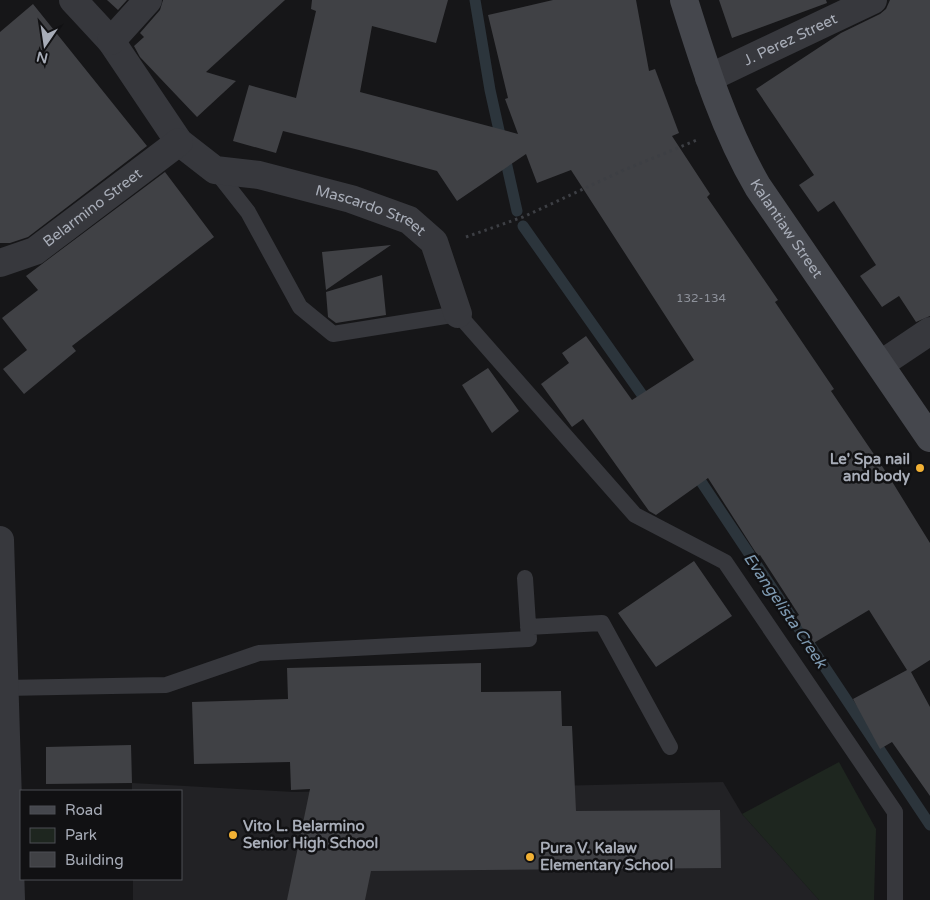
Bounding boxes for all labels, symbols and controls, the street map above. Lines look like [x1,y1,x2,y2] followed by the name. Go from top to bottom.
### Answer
[741,9,840,69] street label: J. Perez Street
[20,20,70,70] north arrow
[35,48,50,67] text: N
[39,164,146,251] street label: Belarmino Street
[746,176,827,282] street label: Kalantiaw Street
[314,181,430,240] street label: Mascardo Street
[676,291,727,305] house number: 132-134
[830,450,910,486] place label: Le' Spa nail and body
[914,462,926,474] marker: Le' Spa nail and body
[739,549,832,673] water label: Evangelista Creek
[20,790,182,880] legend
[65,801,103,819] text: Road
[243,817,378,853] place label: Vito L. Belarmino Senior High School
[65,826,97,844] text: Park
[227,829,239,841] marker: Vito L. Belarmino Senior High School
[540,839,673,875] place label: Pura V. Kalaw Elementary School
[65,851,124,869] text: Building
[524,851,536,863] marker: Pura V. Kalaw Elementary School

